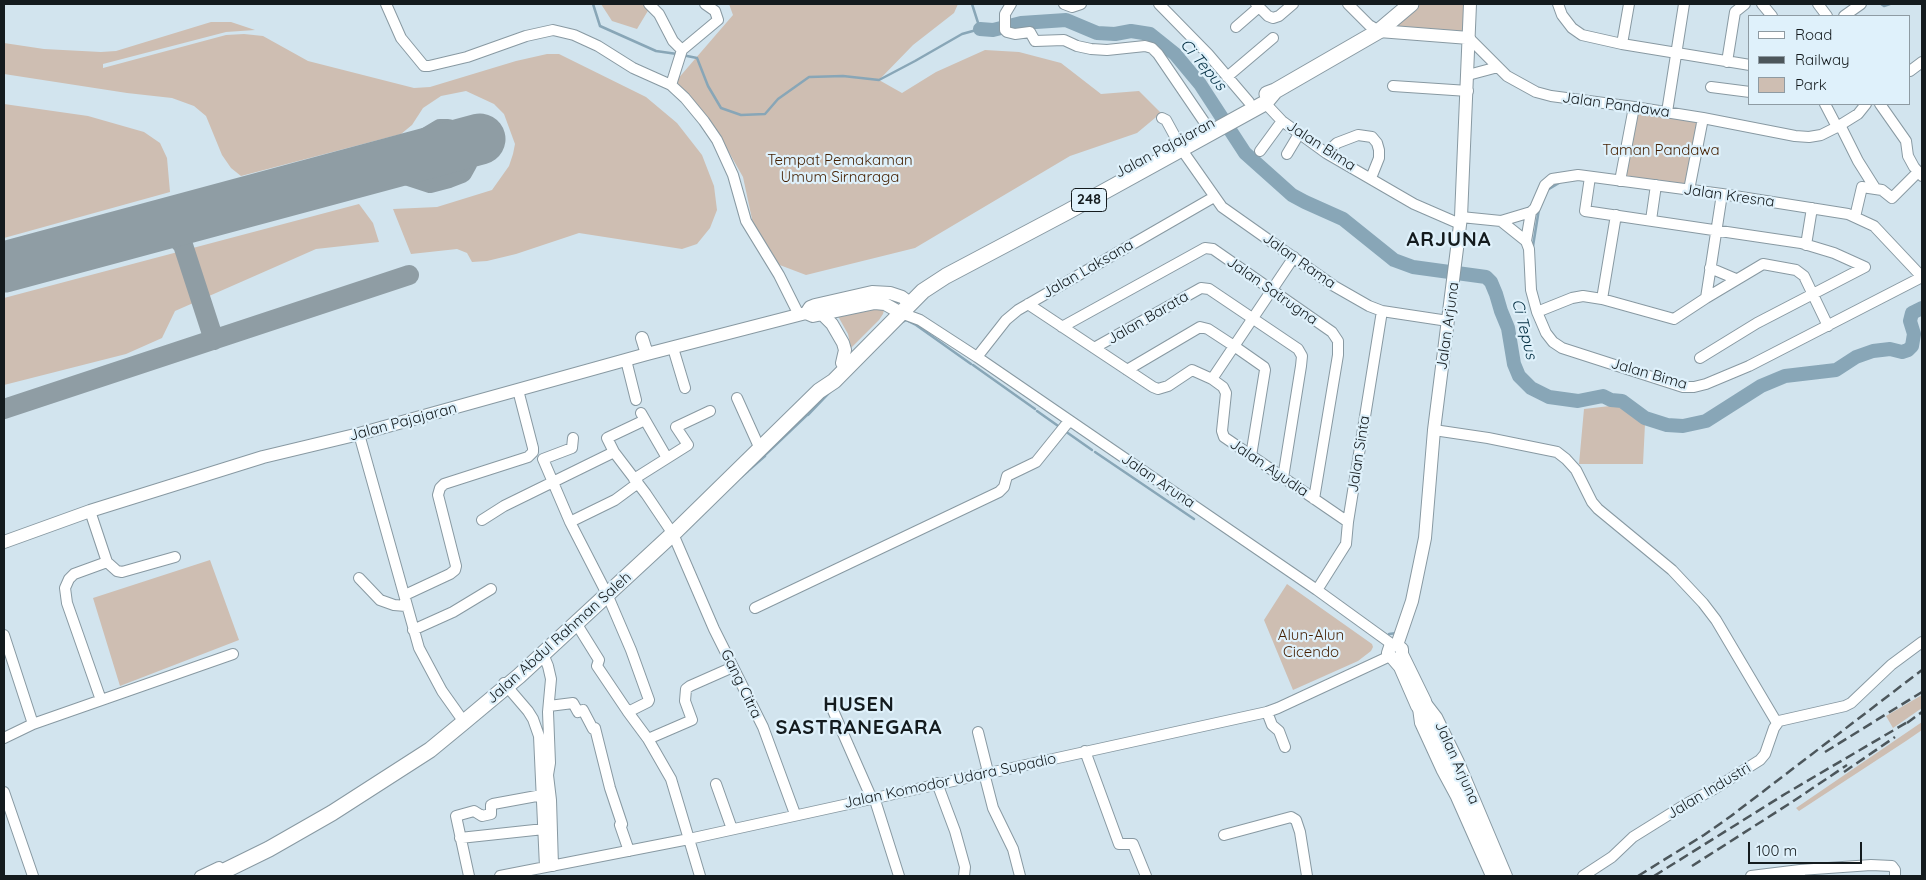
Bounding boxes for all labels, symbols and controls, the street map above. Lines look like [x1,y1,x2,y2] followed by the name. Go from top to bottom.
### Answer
[1748,15,1911,105] legend
[1795,25,1832,44] text: Road
[1176,35,1230,95] water label: Ci Tepus
[1795,50,1850,69] text: Railway
[1795,75,1827,94] text: Park
[1561,89,1671,121] street label: Jalan Pandawa
[1112,114,1218,182] street label: Jalan Pajajaran
[1283,117,1359,175] street label: Jalan Bima
[1602,141,1720,159] park label: Taman Pandawa
[767,151,913,186] park label: Tempat Pemakaman Umum Sirnaraga
[1682,181,1776,211] street label: Jalan Kresna
[1072,188,1106,212] road number: 248
[1406,228,1492,252] district label: ARJUNA
[1259,229,1339,293] street label: Jalan Rama
[1039,236,1137,302] street label: Jalan Laksana
[1223,253,1321,329] street label: Jalan Satrugna
[1433,281,1463,371] street label: Jalan Arjuna
[1104,288,1192,348] street label: Jalan Barata
[1507,297,1541,361] water label: Ci Tepus
[1609,354,1689,394] street label: Jalan Bima
[347,399,459,445] street label: Jalan Pajajaran
[1344,414,1374,494] street label: Jalan Sinta
[1226,435,1312,501] street label: Jalan Ayudia
[1118,450,1198,512] street label: Jalan Aruna
[483,568,635,708] street label: Jalan Abdul Rahman Saleh
[1278,626,1344,661] park label: Alun-Alun Cicendo
[717,647,765,721] street label: Gang Citra
[774,693,944,740] district label: HUSEN SASTRANEGARA
[1431,719,1483,807] street label: Jalan Arjuna
[842,750,1058,812] street label: Jalan Komodor Udara Supadio
[1664,759,1754,823] street label: Jalan Industri
[1751,832,1865,864] scale bar
[1756,841,1797,860] text: 100 m

